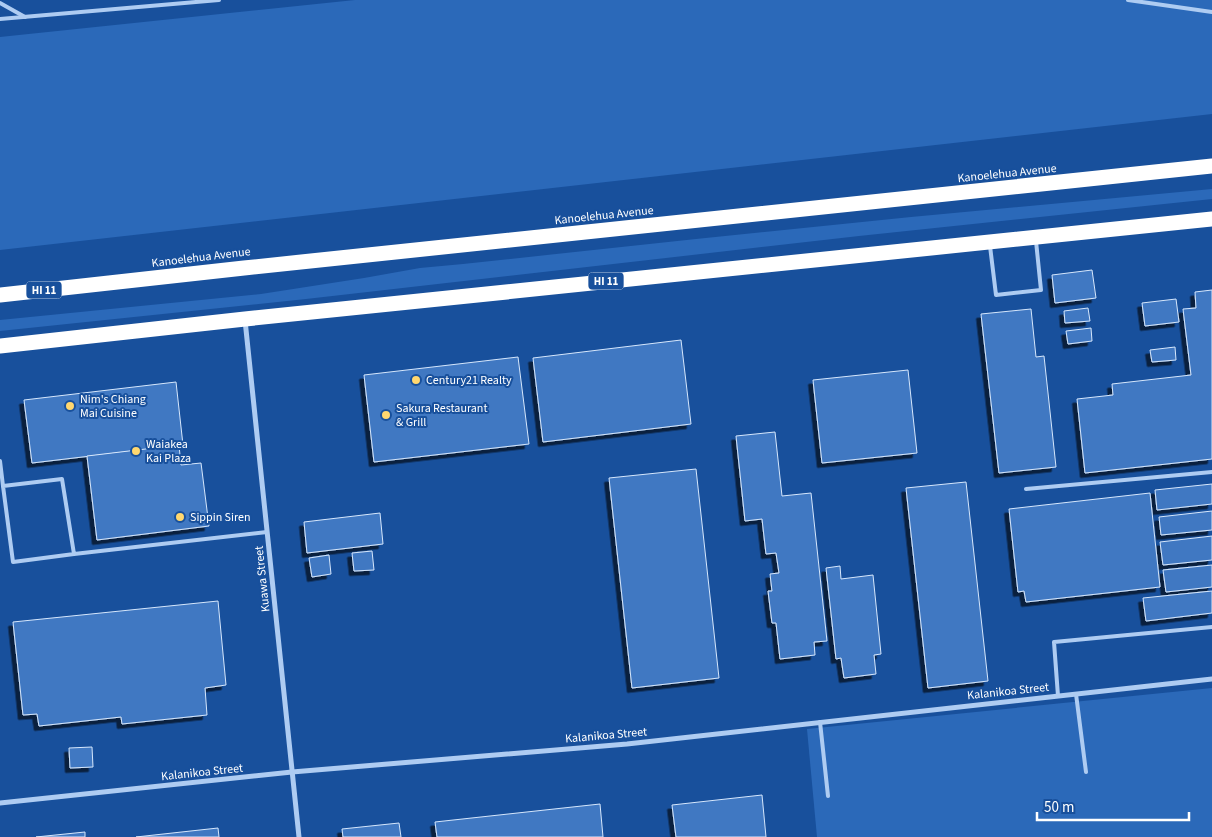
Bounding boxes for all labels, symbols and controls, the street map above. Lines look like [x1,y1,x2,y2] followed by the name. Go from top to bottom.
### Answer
[957,160,1057,187] street label: Kanoelehua Avenue
[554,202,654,229] street label: Kanoelehua Avenue
[151,243,252,272] street label: Kanoelehua Avenue
[588,272,624,290] road number: HI 11
[27,282,62,298] road number: HI 11
[426,372,512,389] place label: Century21 Realty
[410,374,422,386] marker: Century21 Realty
[80,391,146,422] place label: Nim's Chiang Mai Cuisine
[64,400,76,412] marker: Nim's Chiang Mai Cuisine
[396,400,487,431] place label: Sakura Restaurant & Grill
[380,409,392,421] marker: Sakura Restaurant & Grill
[146,436,191,467] place label: Waiakea Kai Plaza
[130,445,142,457] marker: Waiakea Kai Plaza
[190,509,251,526] place label: Sippin Siren
[174,511,186,523] marker: Sippin Siren
[251,545,274,613] street label: Kuawa Street
[966,679,1050,704] street label: Kalanikoa Street
[564,723,648,748] street label: Kalanikoa Street
[160,760,244,785] street label: Kalanikoa Street
[1037,790,1190,822] scale bar
[1044,797,1074,818] text: 50 m

